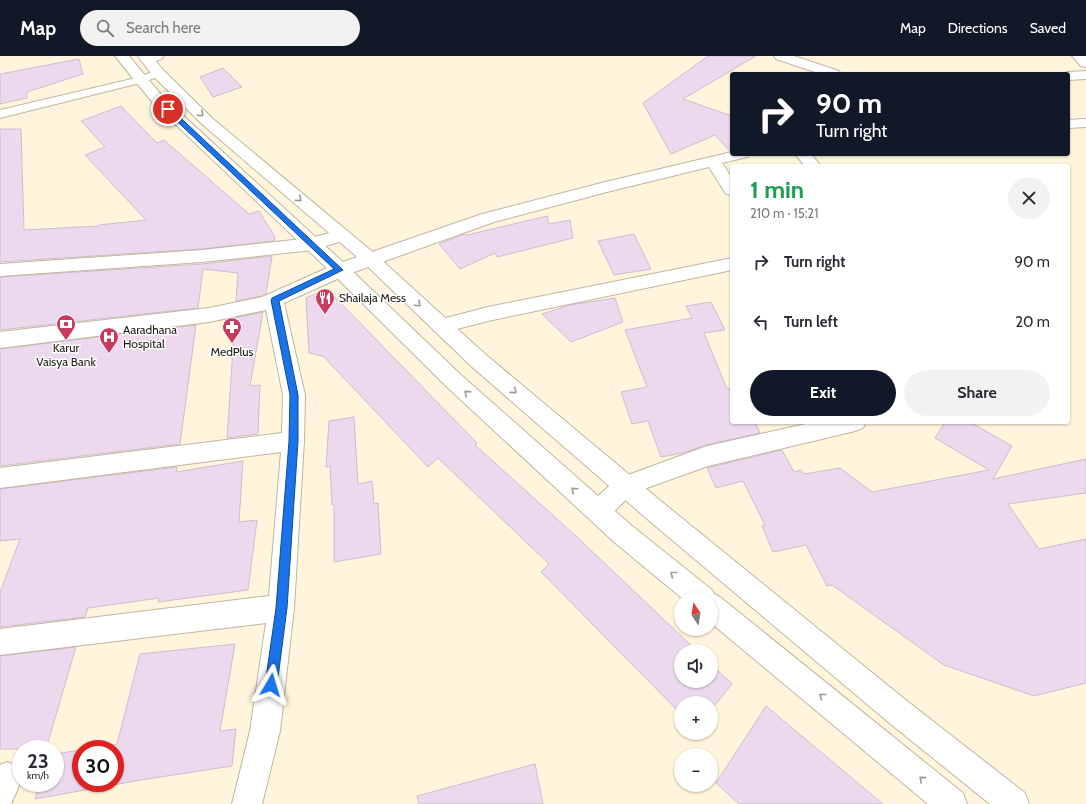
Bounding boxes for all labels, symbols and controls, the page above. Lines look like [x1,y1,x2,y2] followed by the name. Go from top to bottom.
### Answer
[80,10,360,46] search box
[20,17,56,40] text: Map
[94,17,116,39] icon: search
[126,19,201,37] text: Search here
[900,19,926,37] text: Map
[948,19,1008,37] text: Directions
[1030,19,1066,37] text: Saved
[816,86,882,120] text: 90 m
[750,88,802,140] icon: right
[151,92,185,126] pin
[157,98,179,120] icon: arrive
[196,110,204,117] one-way arrow
[816,120,887,142] text: Turn right
[750,175,804,204] text: 1 min
[1008,177,1050,219] button: close
[295,195,302,202] one-way arrow
[750,205,818,221] text: 210 m · 15:21
[750,251,772,273] icon: right
[784,253,845,271] text: Turn right
[1014,253,1050,271] text: 90 m
[314,287,336,315] restaurant icon: Shailaja Mess
[339,290,406,305] place label: Shailaja Mess
[413,299,421,307] one-way arrow
[750,311,772,333] icon: left
[55,313,77,341] bank icon: Karur Vaisya Bank
[784,313,838,331] text: Turn left
[1015,313,1050,331] text: 20 m
[221,316,243,344] pharmacy icon: MedPlus
[123,322,177,351] place label: Aaradhana Hospital
[98,326,120,354] hospital icon: Aaradhana Hospital
[36,340,96,369] place label: Karur Vaisya Bank
[210,344,254,359] place label: MedPlus
[750,370,896,416] button: Exit
[904,370,1050,416] button: Share
[509,387,517,394] one-way arrow
[465,391,472,398] one-way arrow
[571,487,579,494] one-way arrow
[670,572,678,579] one-way arrow
[674,592,718,636] north arrow
[674,592,718,792] map controls
[674,644,718,688] button: sound
[250,664,292,706] position arrow
[819,694,826,701] one-way arrow
[674,696,718,740] button: +
[72,740,124,792] speed limit sign: 30
[674,748,718,792] button: −
[27,749,49,773] text: 23
[27,769,49,782] text: km/h
[919,777,927,784] one-way arrow

